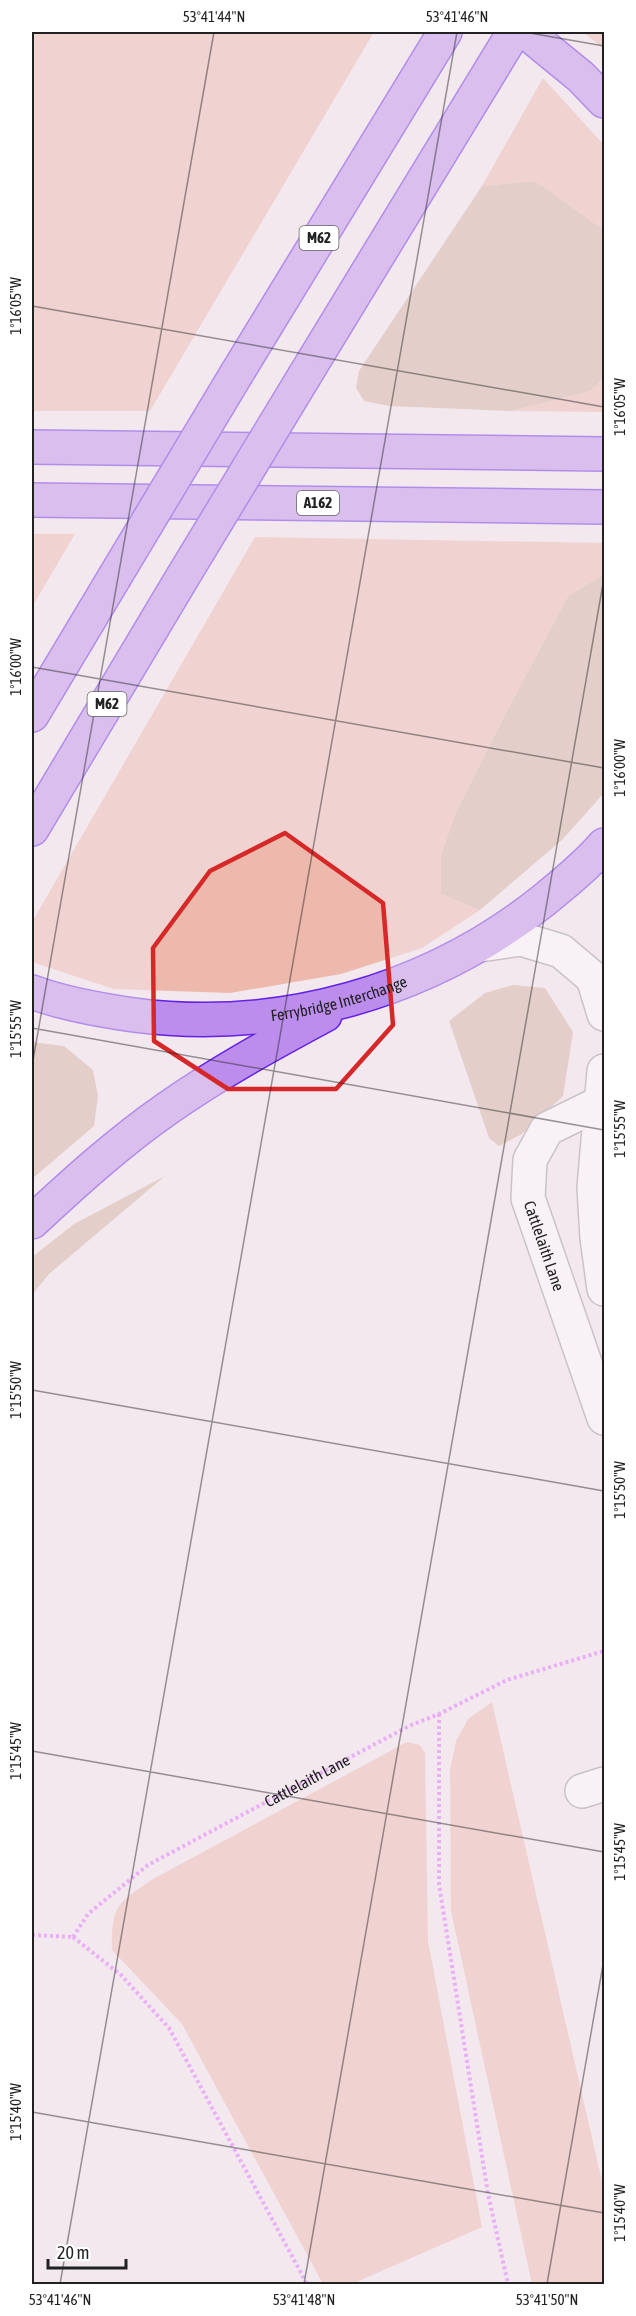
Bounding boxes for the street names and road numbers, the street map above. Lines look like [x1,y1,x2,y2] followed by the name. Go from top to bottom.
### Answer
[300,226,338,250] road number: M62
[297,491,339,515] road number: A162
[88,692,126,716] road number: M62
[270,972,409,1024] street label: Ferrybridge Interchange
[521,1198,568,1293] street label: Cattlelaith Lane
[261,1750,353,1810] street label: Cattlelaith Lane

